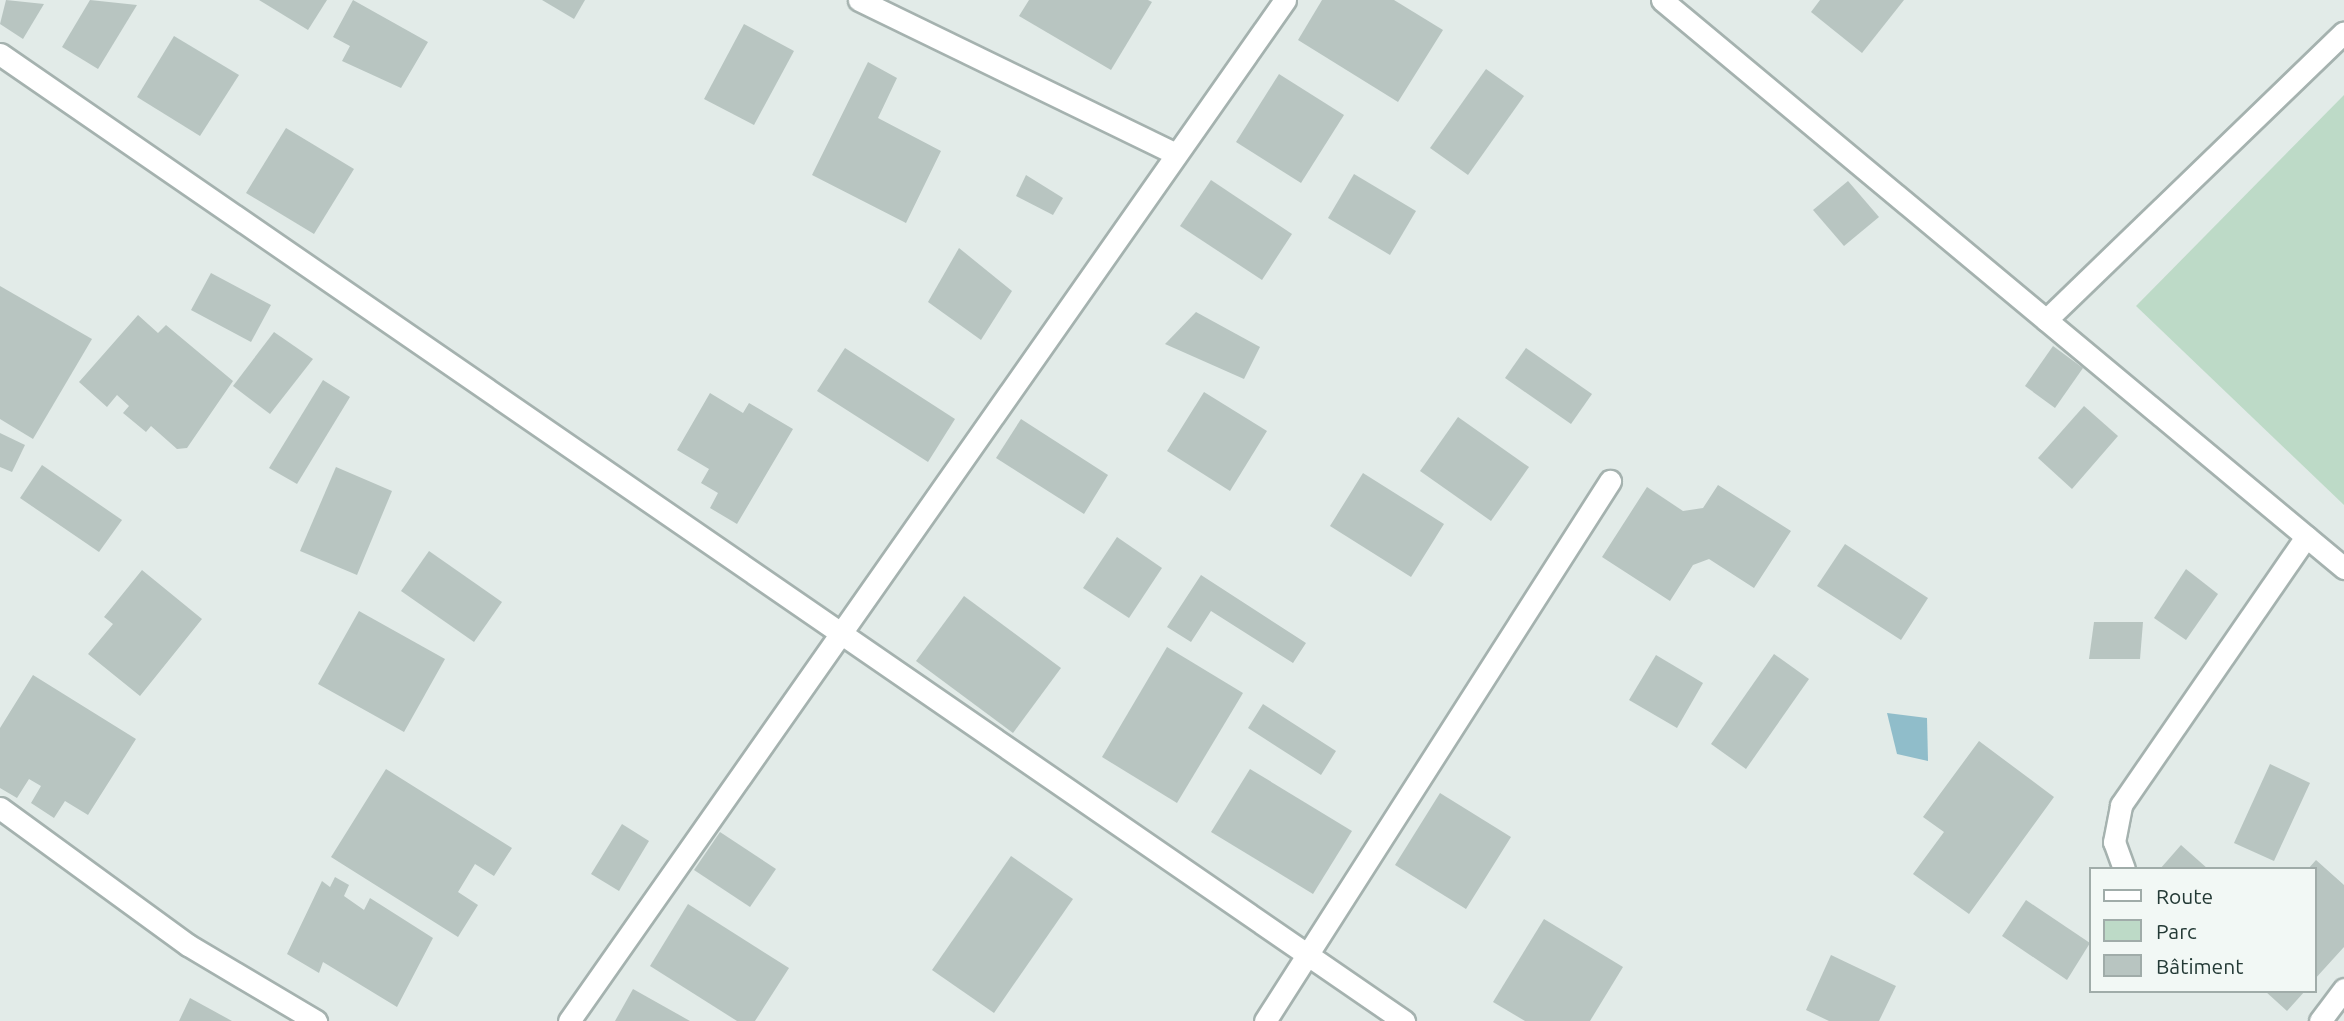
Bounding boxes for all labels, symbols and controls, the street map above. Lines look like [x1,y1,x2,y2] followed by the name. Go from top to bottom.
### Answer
[2088,867,2316,993] legend
[2156,884,2213,908] text: Route
[2156,919,2197,943] text: Parc
[2156,954,2243,978] text: Bâtiment

